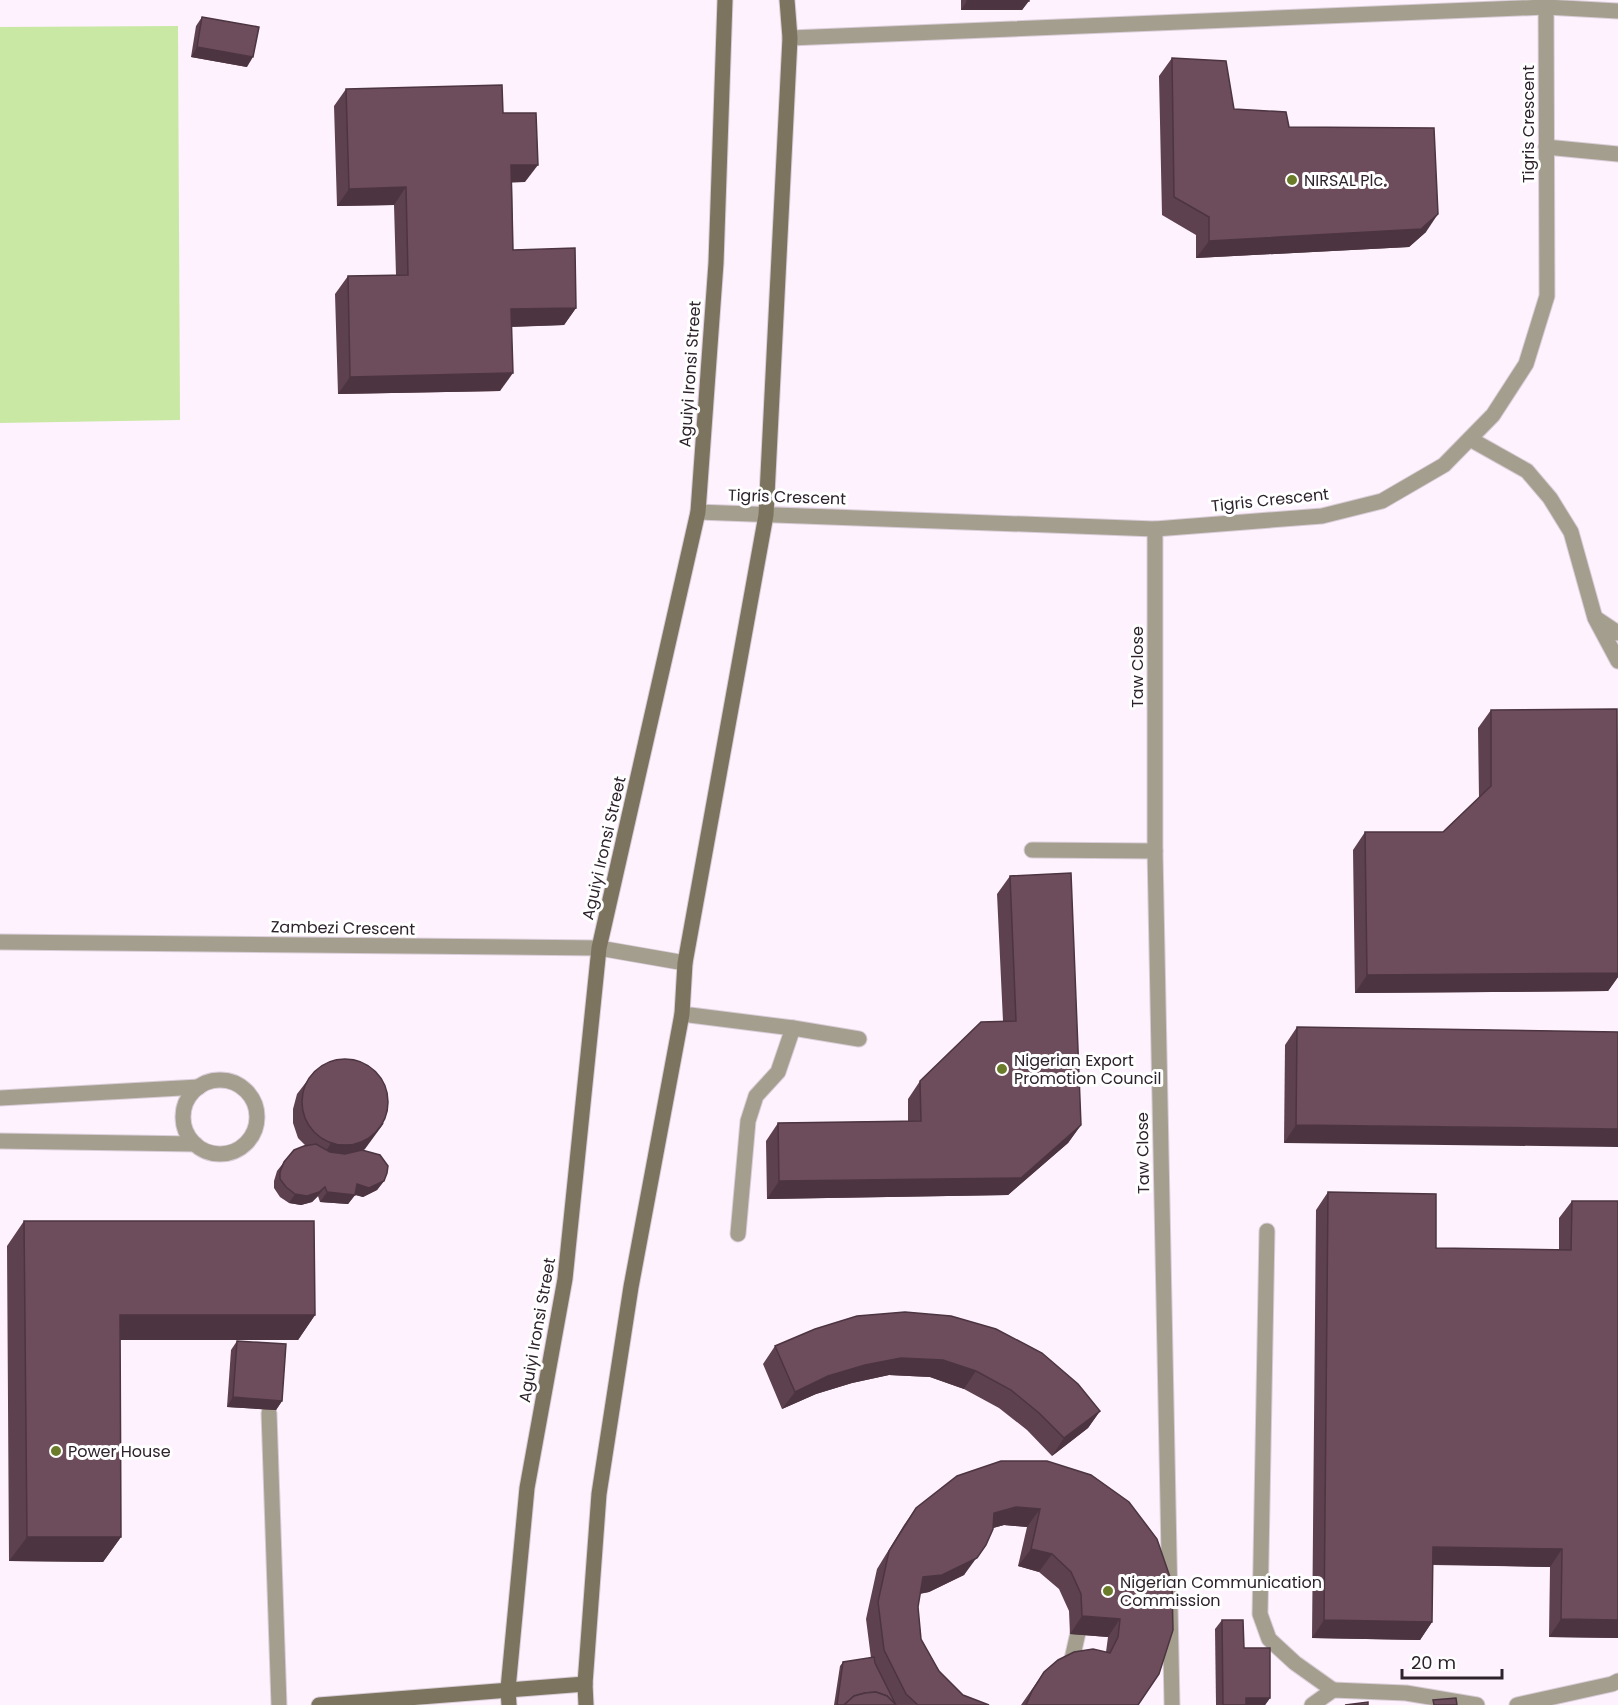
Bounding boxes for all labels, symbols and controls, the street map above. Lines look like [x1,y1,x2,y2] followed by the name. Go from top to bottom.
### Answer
[1517,65,1540,183] street label: Tigris Crescent
[1304,169,1387,192] place label: NIRSAL Plc.
[1285,173,1299,187] marker: NIRSAL Plc.
[673,300,707,448] street label: Aguiyi Ironsi Street
[1210,482,1330,518] street label: Tigris Crescent
[728,483,847,511] street label: Tigris Crescent
[1126,626,1149,708] street label: Taw Close
[576,774,632,922] street label: Aguiyi Ironsi Street
[271,915,416,941] street label: Zambezi Crescent
[1014,1049,1161,1090] place label: Nigerian Export Promotion Council
[995,1062,1009,1076] marker: Nigerian Export Promotion Council
[1131,1112,1155,1194] street label: Taw Close
[513,1256,561,1404] street label: Aguiyi Ironsi Street
[68,1440,171,1463] place label: Power House
[49,1444,63,1458] marker: Power House
[1120,1571,1322,1612] place label: Nigerian Communication Commission
[1101,1584,1115,1598] marker: Nigerian Communication Commission
[1402,1642,1502,1680] scale bar
[1411,1650,1456,1675] text: 20 m

